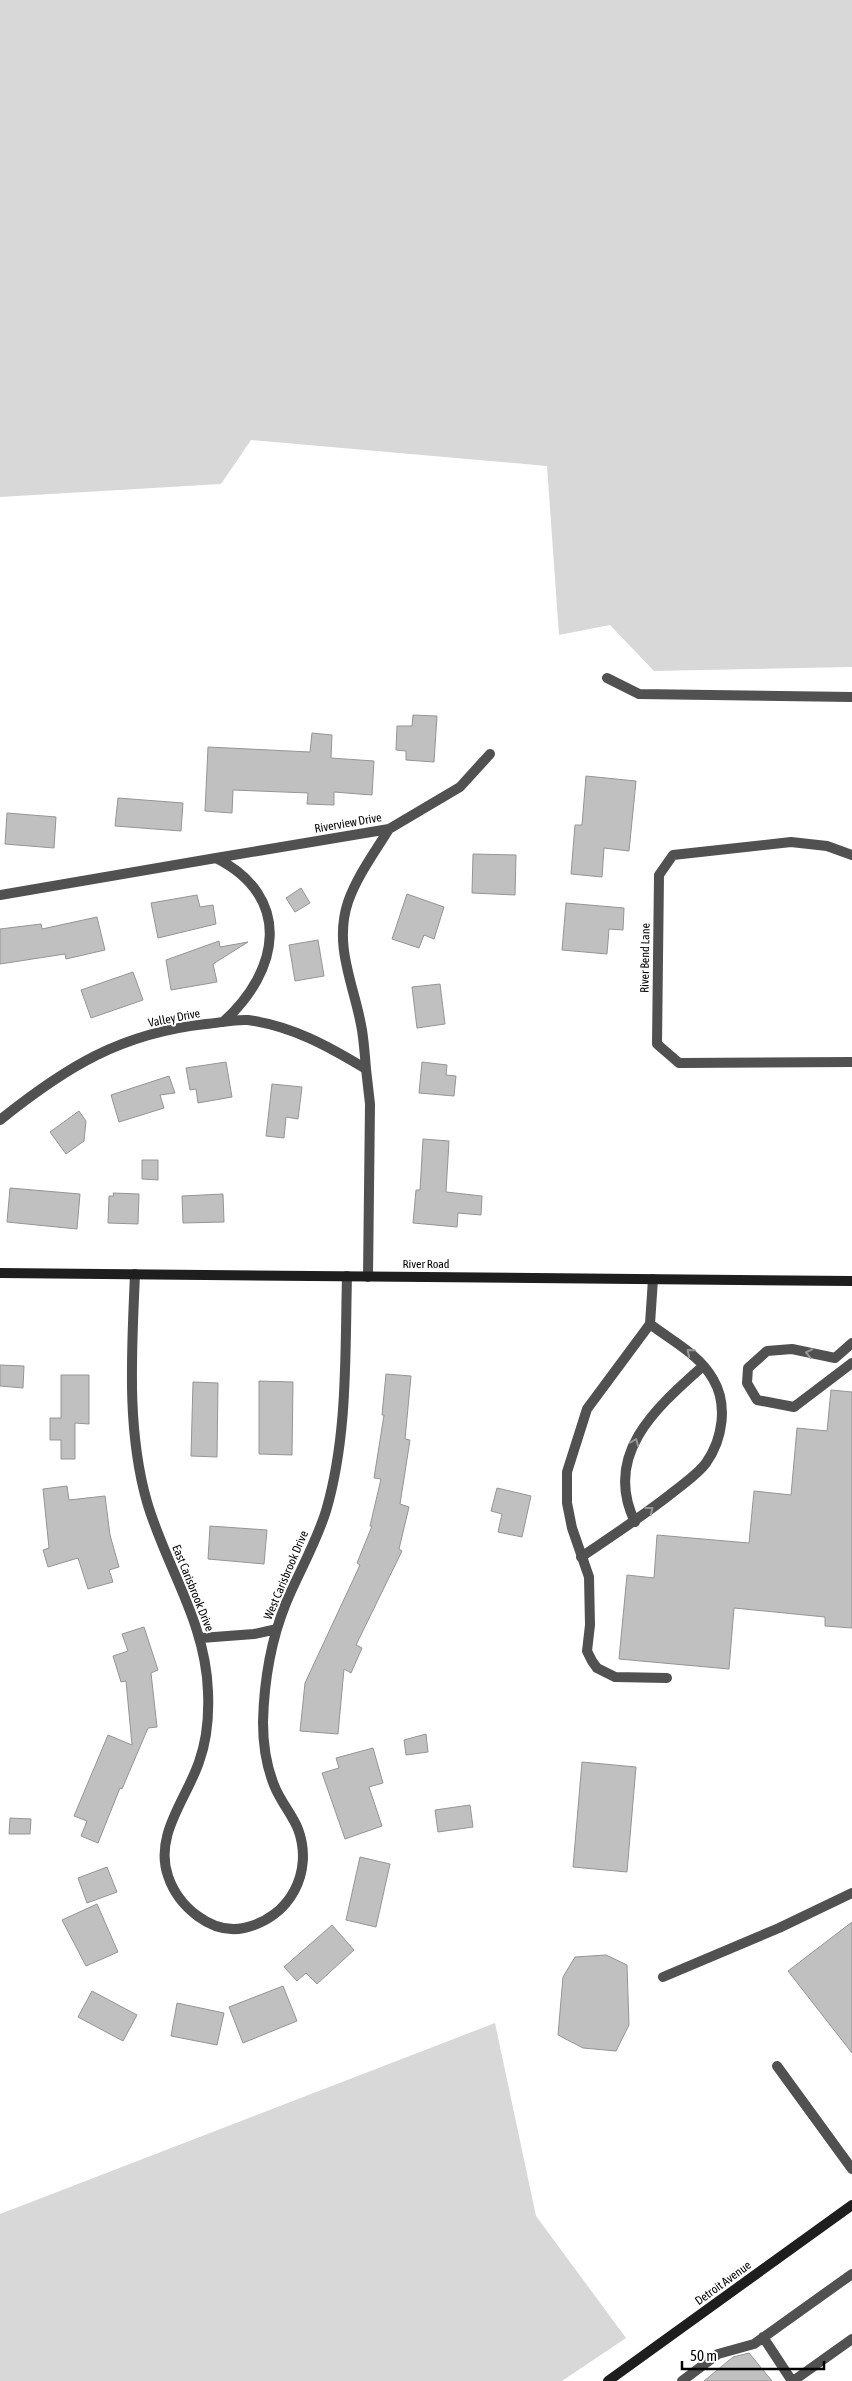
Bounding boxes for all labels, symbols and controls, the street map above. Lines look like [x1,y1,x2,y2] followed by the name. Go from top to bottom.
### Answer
[313,810,383,836] street label: Riverview Drive
[637,923,653,993] street label: River Bend Lane
[147,1006,201,1030] street label: Valley Drive
[402,1257,450,1271] street label: River Road
[805,1348,814,1358] one-way arrow
[686,1349,695,1358] one-way arrow
[629,1438,640,1447] one-way arrow
[644,1507,653,1515] one-way arrow
[261,1528,311,1622] street label: West Carisbrook Drive
[169,1543,217,1633] street label: East Carisbrook Drive
[692,2258,754,2308] street label: Detroit Avenue
[682,2338,824,2370] scale bar
[690,2347,717,2364] text: 50 m

